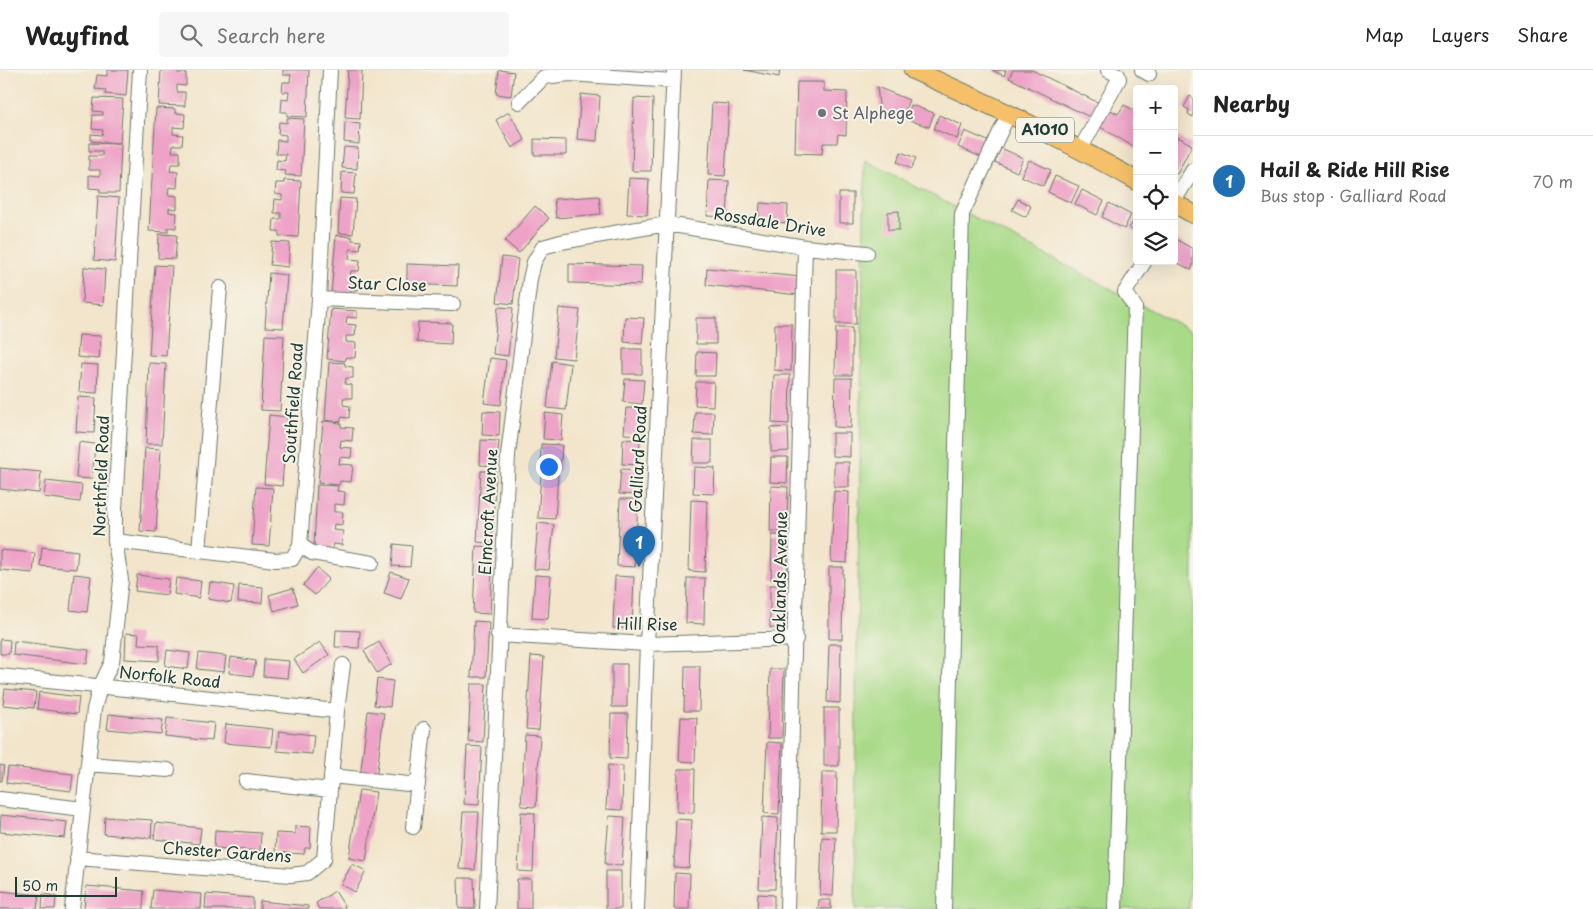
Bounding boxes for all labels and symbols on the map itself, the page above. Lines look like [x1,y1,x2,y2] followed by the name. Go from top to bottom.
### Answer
[832,100,914,124] place label: St Alphege
[816,107,828,119] marker: St Alphege
[1016,118,1074,142] road number: A1010
[712,200,828,242] street label: Rossdale Drive
[347,270,427,296] street label: Star Close
[276,342,308,464] street label: Southfield Road
[622,405,652,513] street label: Galliard Road
[86,415,114,537] street label: Northfield Road
[472,448,502,576] street label: Elmcroft Avenue
[536,454,562,480] your location
[766,511,792,645] street label: Oaklands Avenue
[623,526,655,567] pin: 1
[616,610,678,636] street label: Hill Rise
[118,659,222,693] street label: Norfolk Road
[162,835,292,867] street label: Chester Gardens
[15,874,118,897] scale bar

